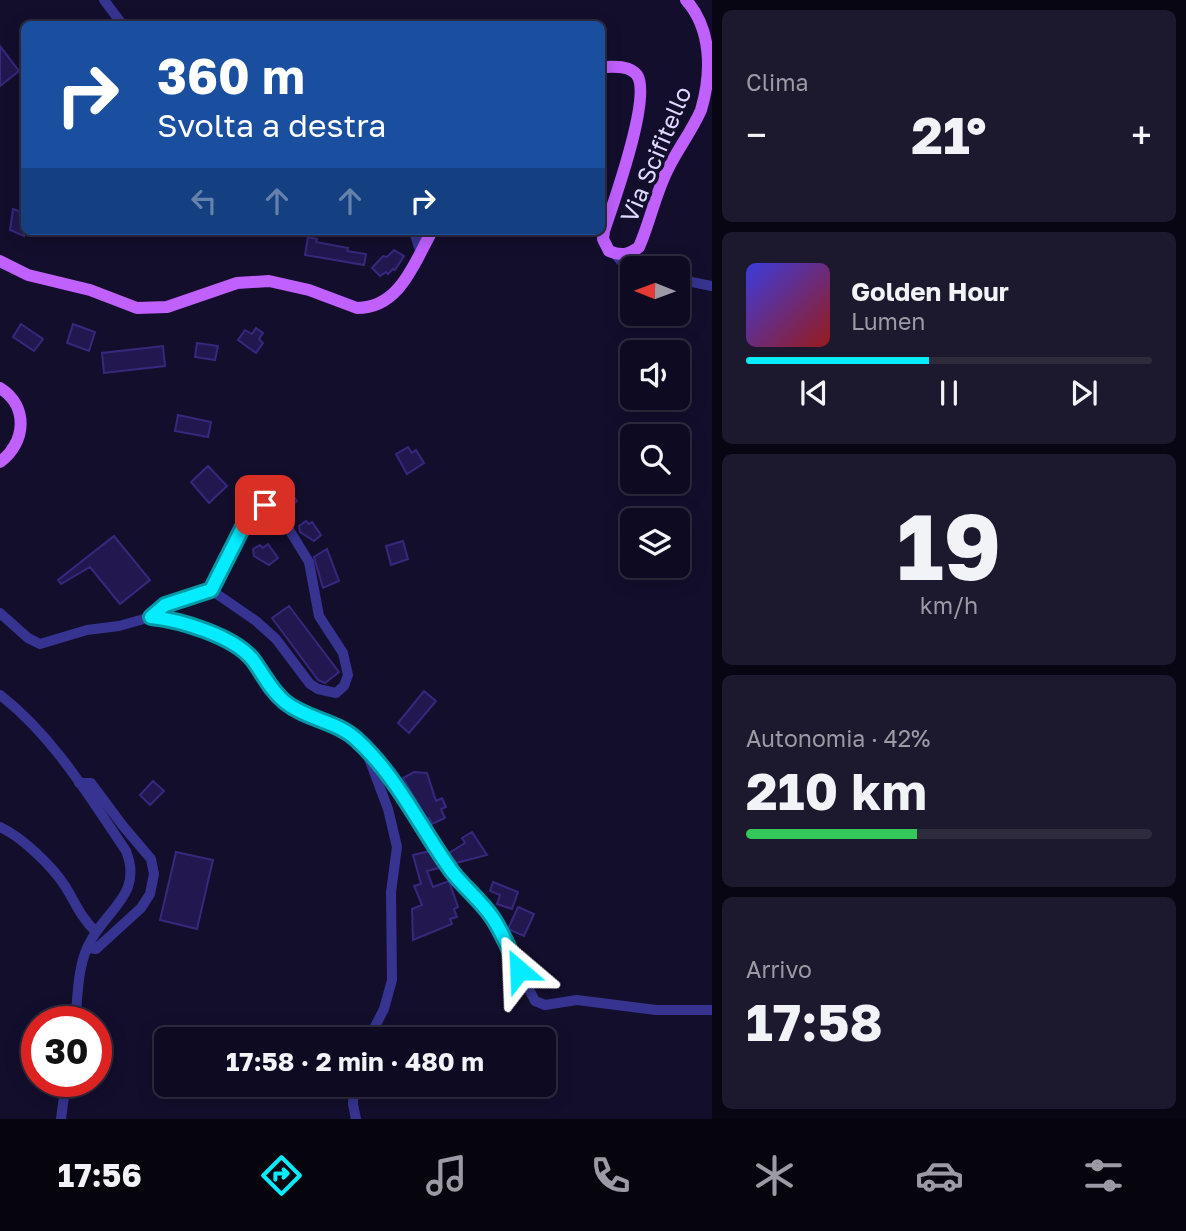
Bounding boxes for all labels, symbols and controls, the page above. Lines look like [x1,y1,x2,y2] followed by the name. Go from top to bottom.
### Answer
[157,46,305,105] text: 360 m
[42,49,133,140] icon: right
[746,68,809,96] text: Clima
[613,82,697,226] street label: Via Scifitello
[911,103,987,165] text: 21°
[157,106,386,144] text: Svolta a destra
[746,112,767,157] text: −
[1131,112,1152,157] text: +
[185,182,223,220] icon: left
[258,182,296,220] icon: ahead
[331,182,369,220] icon: ahead
[404,182,442,220] icon: right
[620,256,690,326] north arrow
[620,256,690,578] map controls
[851,276,1009,307] text: Golden Hour
[851,307,925,335] text: Lumen
[620,340,690,410] button: sound
[795,374,833,412] icon: previous
[930,374,968,412] icon: pause
[1065,374,1103,412] icon: next
[620,424,690,494] button: search
[235,475,295,535] pin
[246,486,284,524] icon: arrive
[897,491,1001,600] text: 19
[620,508,690,578] button: layers
[920,591,978,619] text: km/h
[746,724,930,752] text: Autonomia · 42%
[746,759,927,821] text: 210 km
[482,933,556,1007] position arrow
[746,955,812,983] text: Arrivo
[746,990,883,1052] text: 17:58
[21,1006,112,1097] speed limit sign: 30
[226,1046,484,1077] text: 17:58 · 2 min · 480 m
[257,1151,306,1200] icon: directions
[422,1151,471,1200] icon: music
[586,1151,635,1200] icon: phone
[750,1151,799,1200] icon: climate
[915,1151,964,1200] icon: car
[1079,1151,1128,1200] icon: filters
[58,1156,142,1194] text: 17:56

